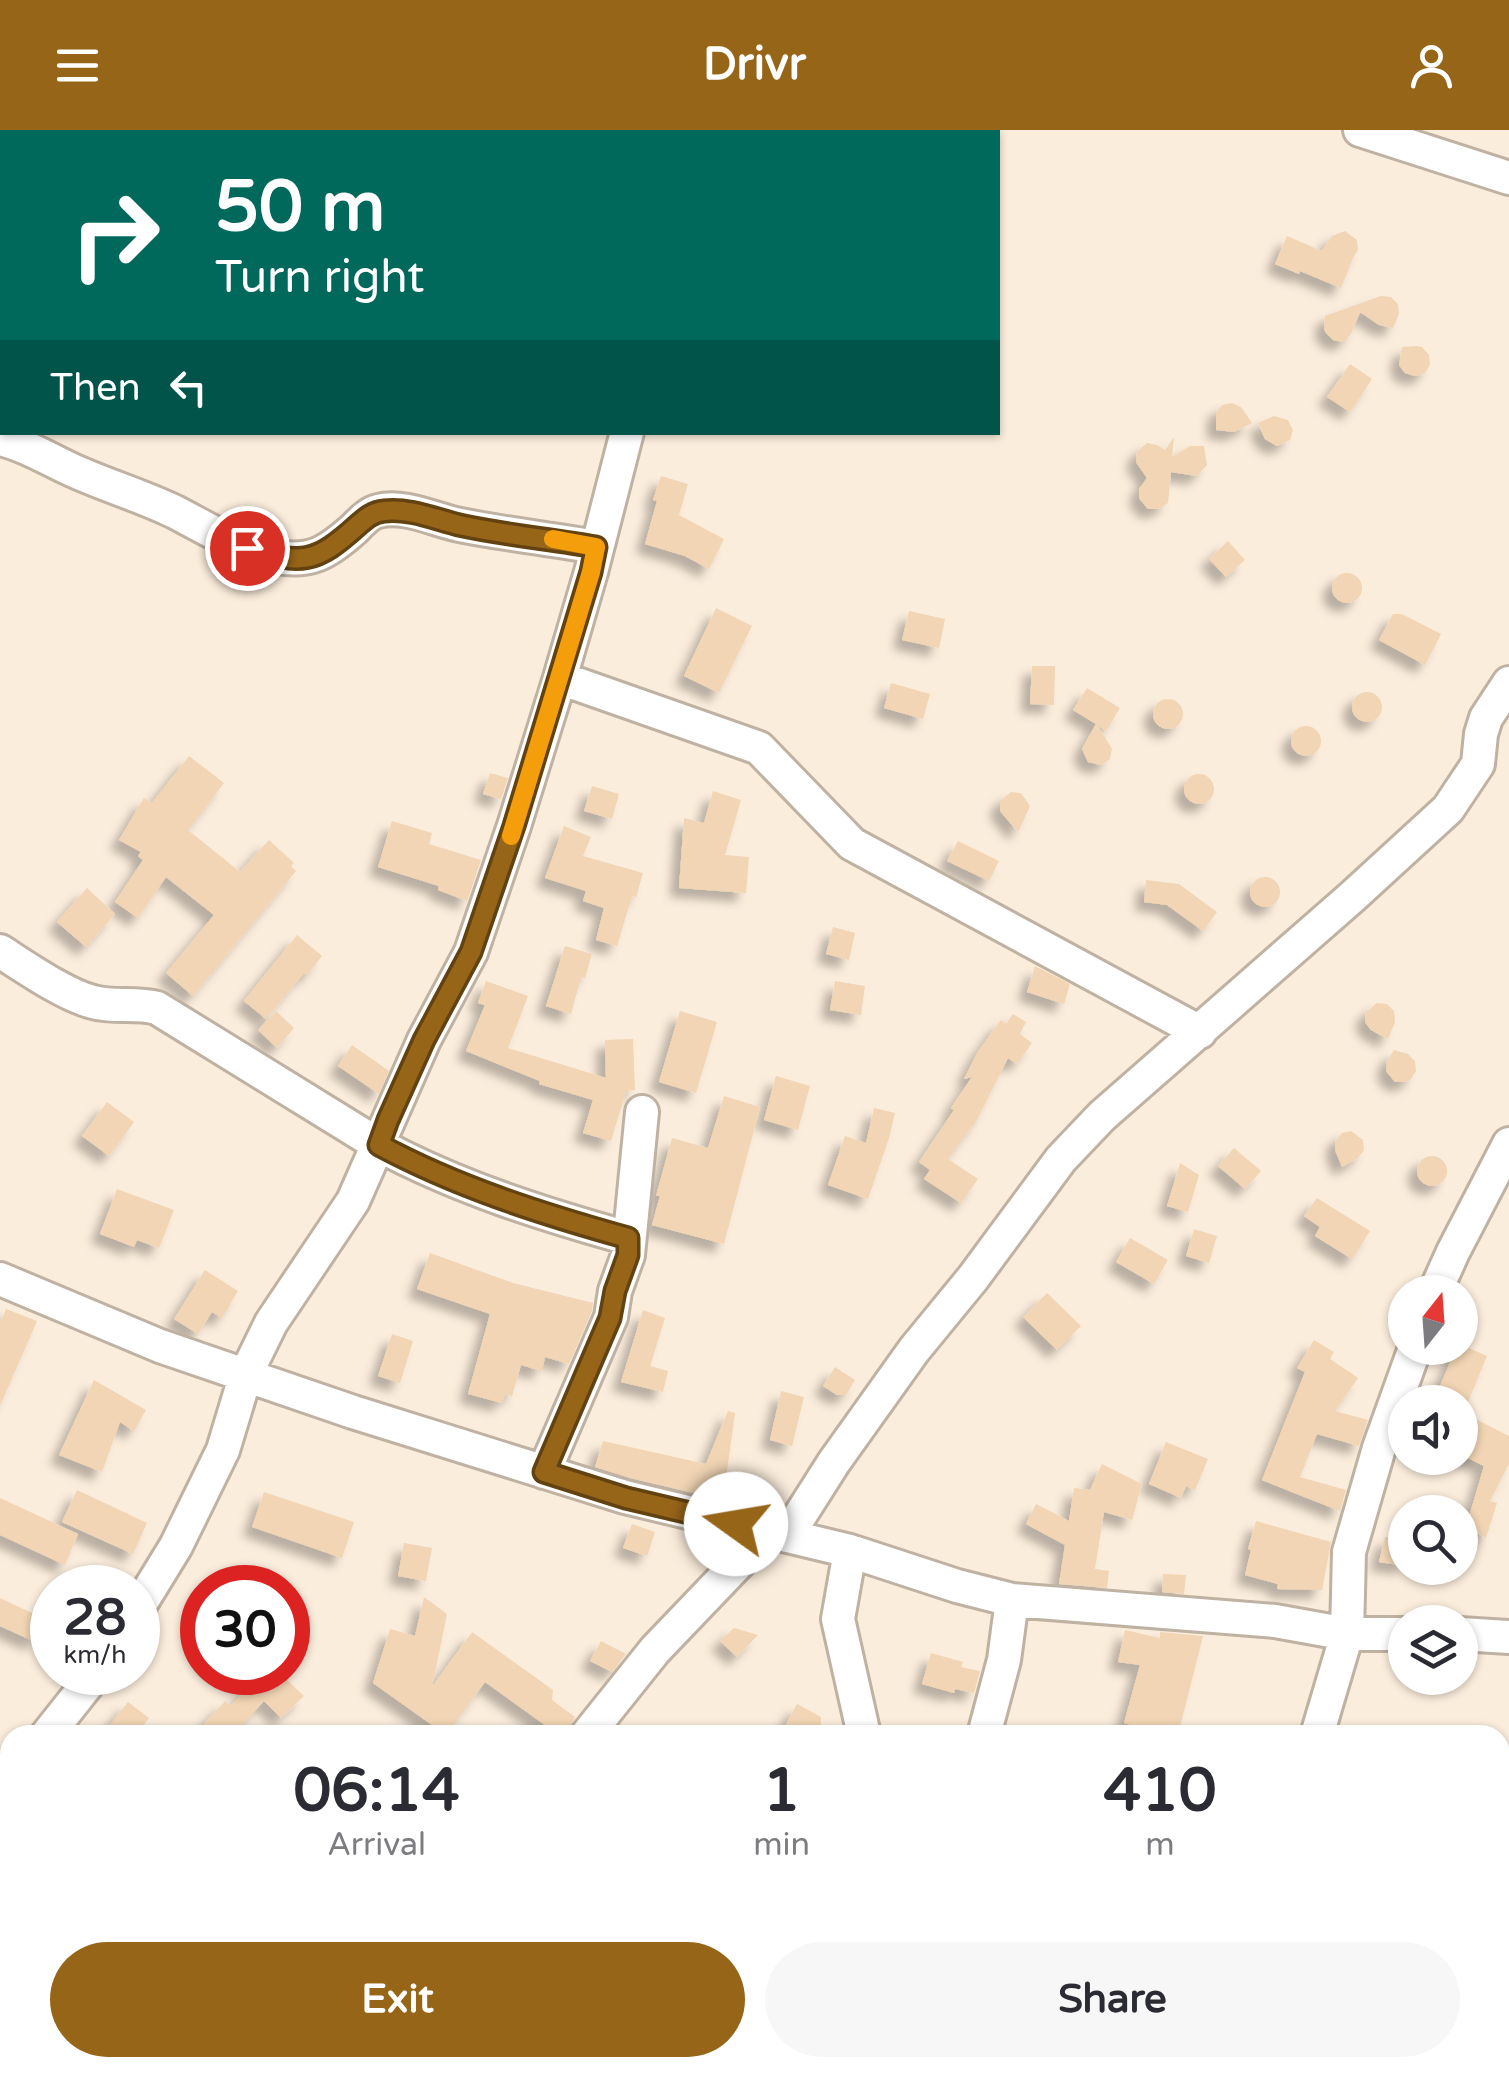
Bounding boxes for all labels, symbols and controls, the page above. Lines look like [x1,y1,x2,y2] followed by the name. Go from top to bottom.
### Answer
[50,38,105,93] icon: menu
[703,38,806,92] text: Drivr
[1404,38,1459,93] icon: person
[215,166,385,250] text: 50 m
[50,170,180,300] icon: right
[215,251,424,305] text: Turn right
[161,360,216,415] icon: left
[50,365,141,411] text: Then
[205,506,290,591] pin
[220,521,275,576] icon: arrive
[1388,1275,1478,1365] north arrow
[1388,1275,1478,1695] map controls
[1388,1385,1478,1475] button: sound
[684,1472,788,1576] position arrow
[1388,1495,1478,1585] button: search
[180,1565,310,1695] speed limit sign: 30
[64,1588,126,1648] text: 28
[1388,1605,1478,1695] button: layers
[64,1640,126,1670] text: km/h
[293,1755,460,1827] text: 06:14
[763,1755,800,1827] text: 1
[1103,1755,1217,1827] text: 410
[327,1826,426,1864] text: Arrival
[753,1826,810,1864] text: min
[1145,1826,1175,1864] text: m
[50,1942,745,2057] button: Exit
[765,1942,1460,2057] button: Share

